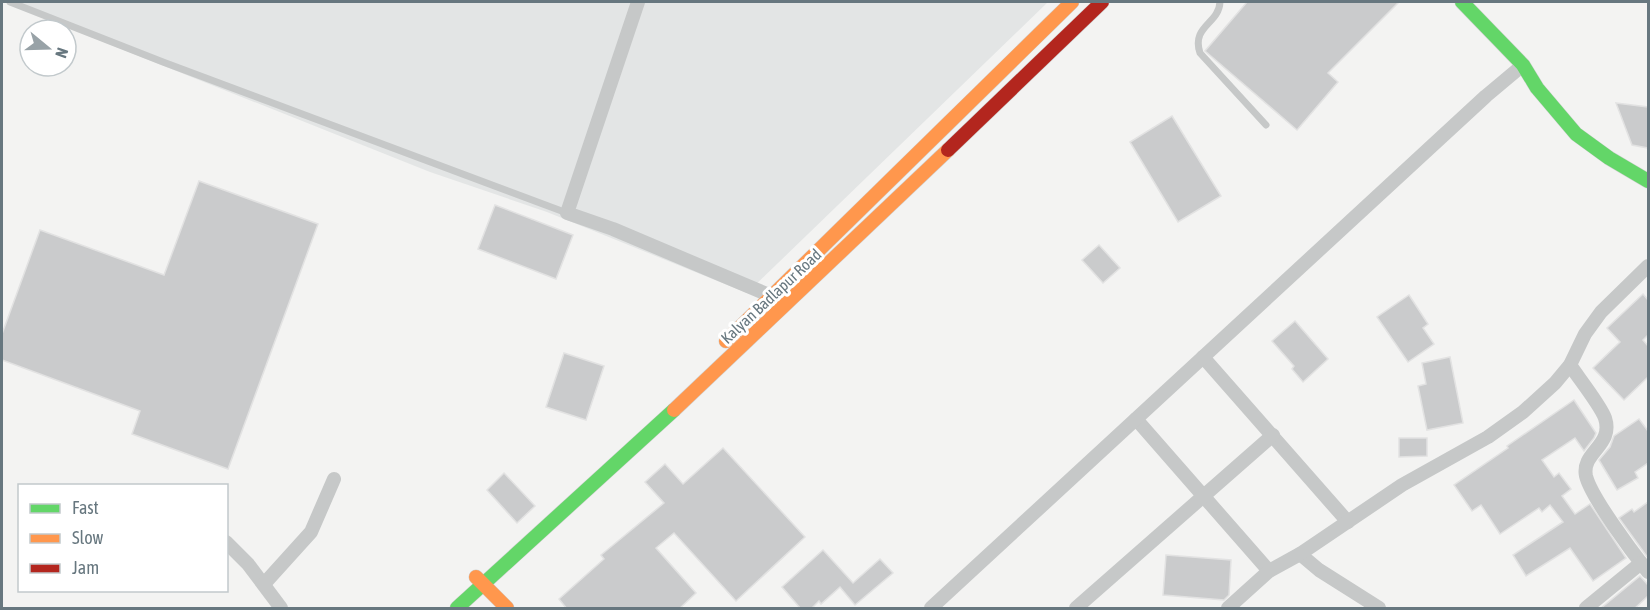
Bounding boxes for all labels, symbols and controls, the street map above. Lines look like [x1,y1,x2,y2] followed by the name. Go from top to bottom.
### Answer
[18,18,78,78] north arrow
[52,45,72,60] text: N
[717,245,825,348] street label: Kalyan Badlapur Road
[18,484,228,592] legend
[72,497,99,518] text: Fast
[72,527,103,548] text: Slow
[72,557,99,578] text: Jam

